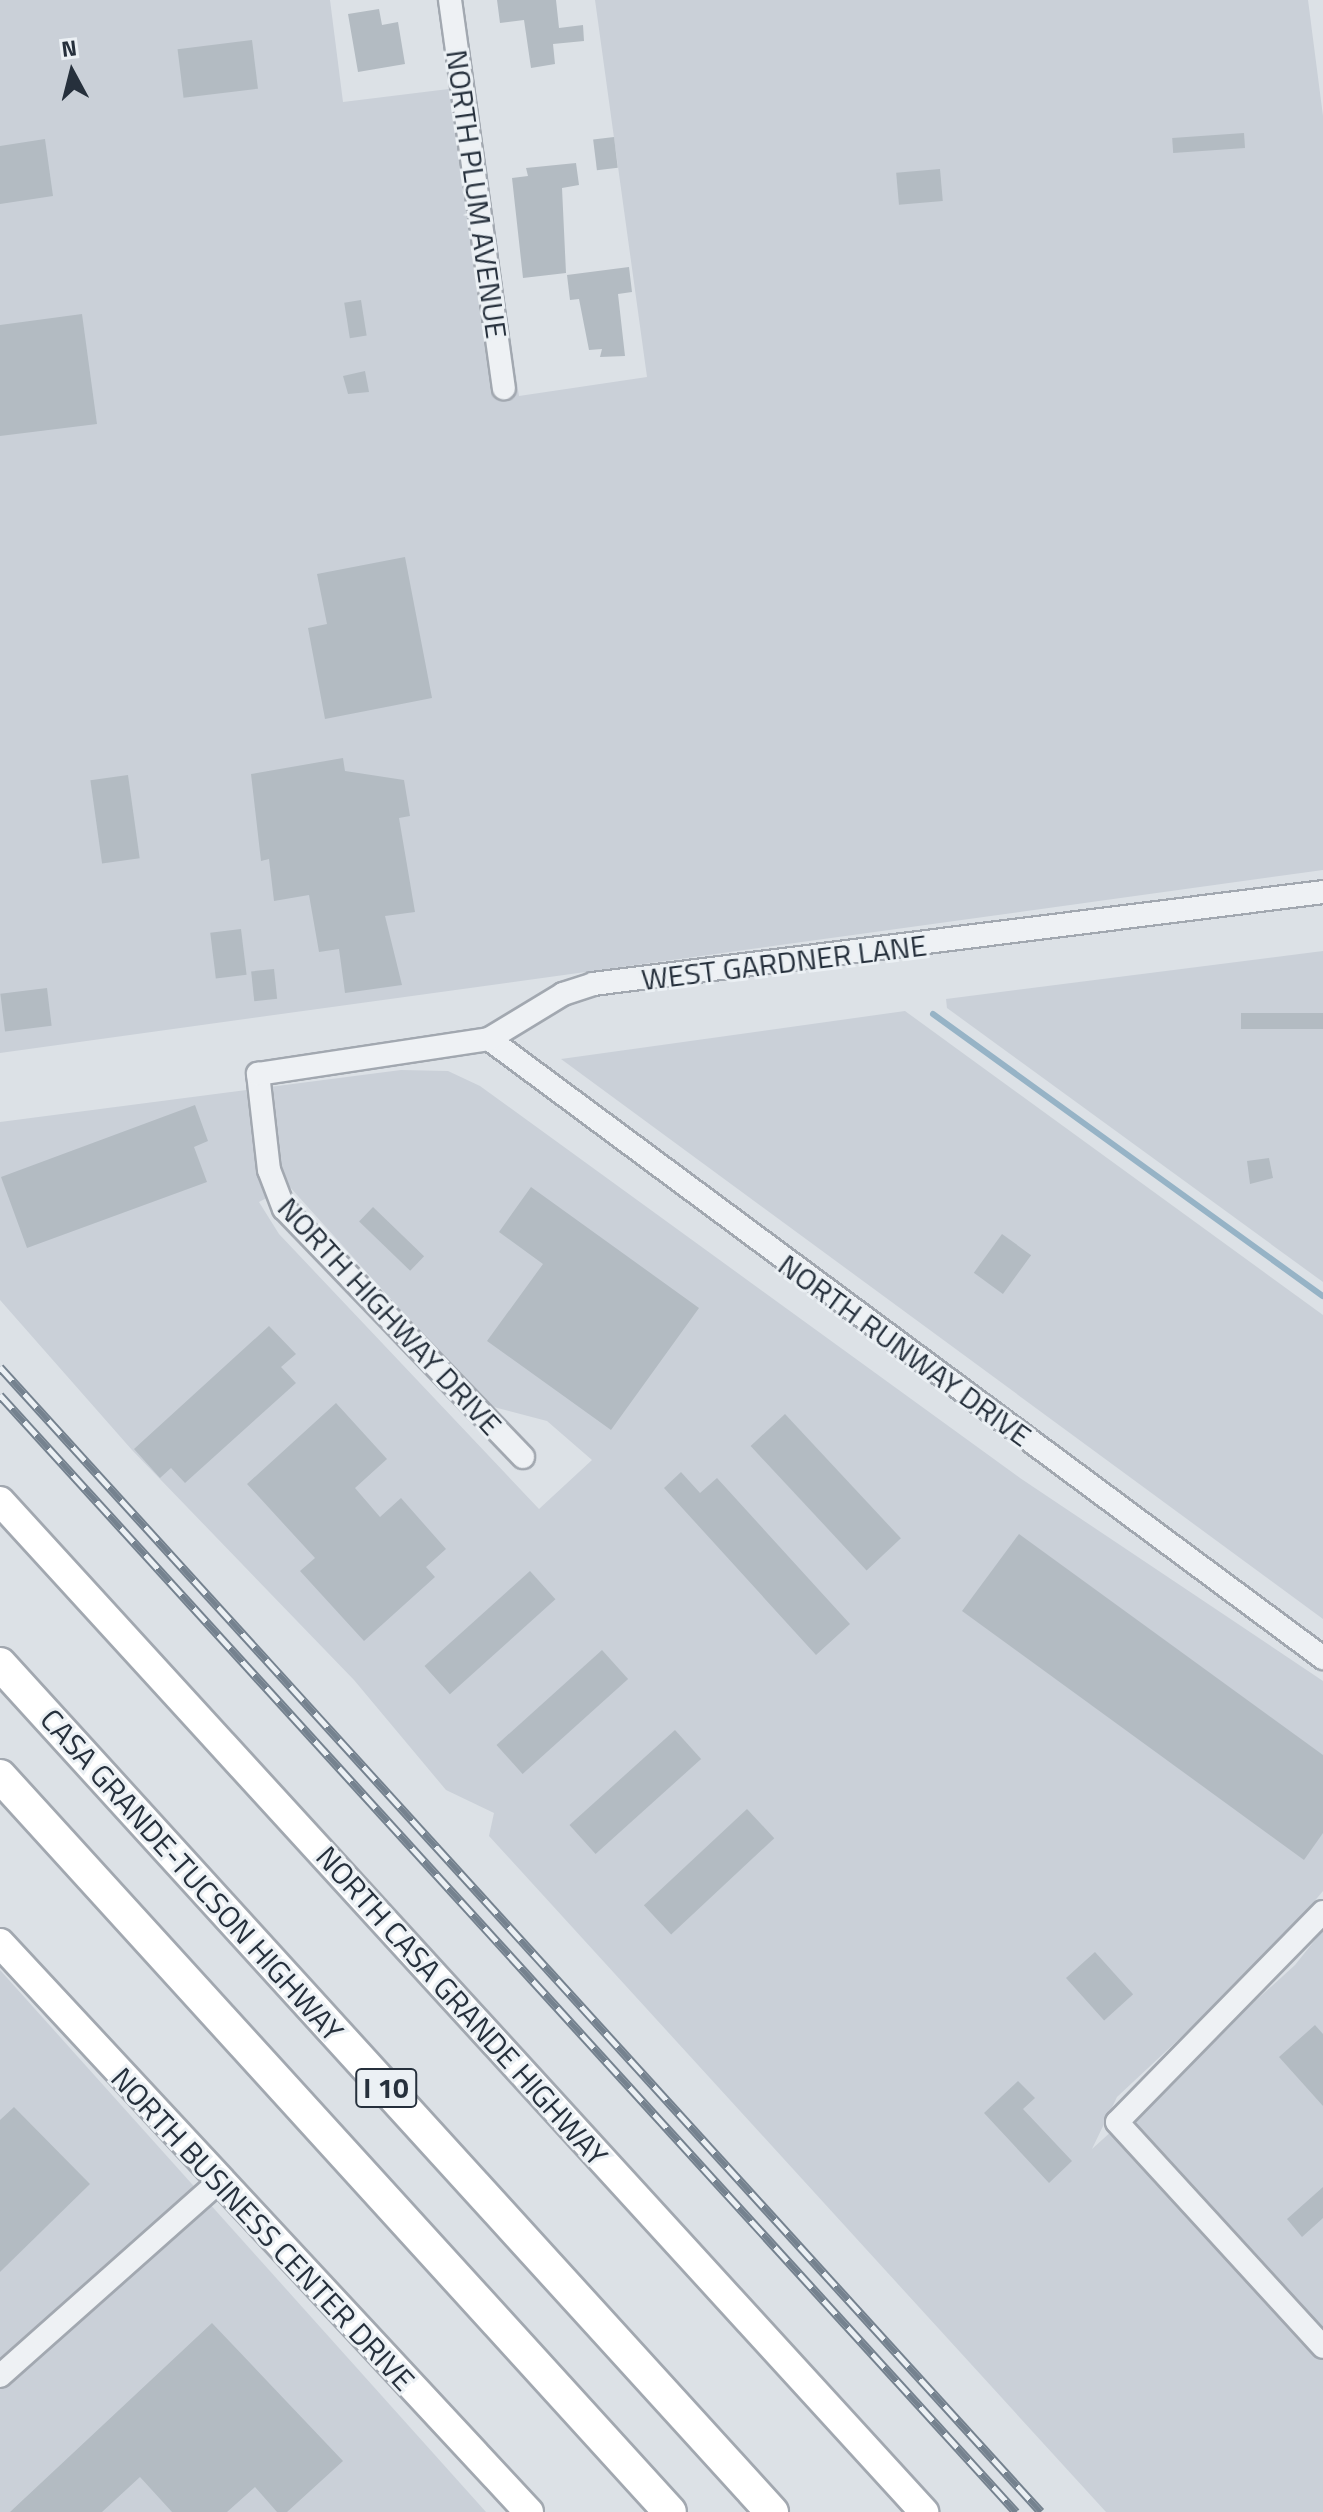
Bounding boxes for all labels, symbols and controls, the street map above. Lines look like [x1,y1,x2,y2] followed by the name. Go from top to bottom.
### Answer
[59,30,79,66] text: N
[32,32,112,112] north arrow
[439,47,515,341] street label: NORTH PLUM AVENUE
[639,927,929,997] street label: WEST GARDNER LANE
[271,1190,509,1442] street label: NORTH HIGHWAY DRIVE
[772,1246,1038,1454] street label: NORTH RUNWAY DRIVE
[33,1701,351,2049] street label: CASA GRANDE-TUCSON HIGHWAY
[309,1839,615,2173] street label: NORTH CASA GRANDE HIGHWAY
[104,2060,422,2398] street label: NORTH BUSINESS CENTER DRIVE
[354,2064,418,2112] road number: I 10

